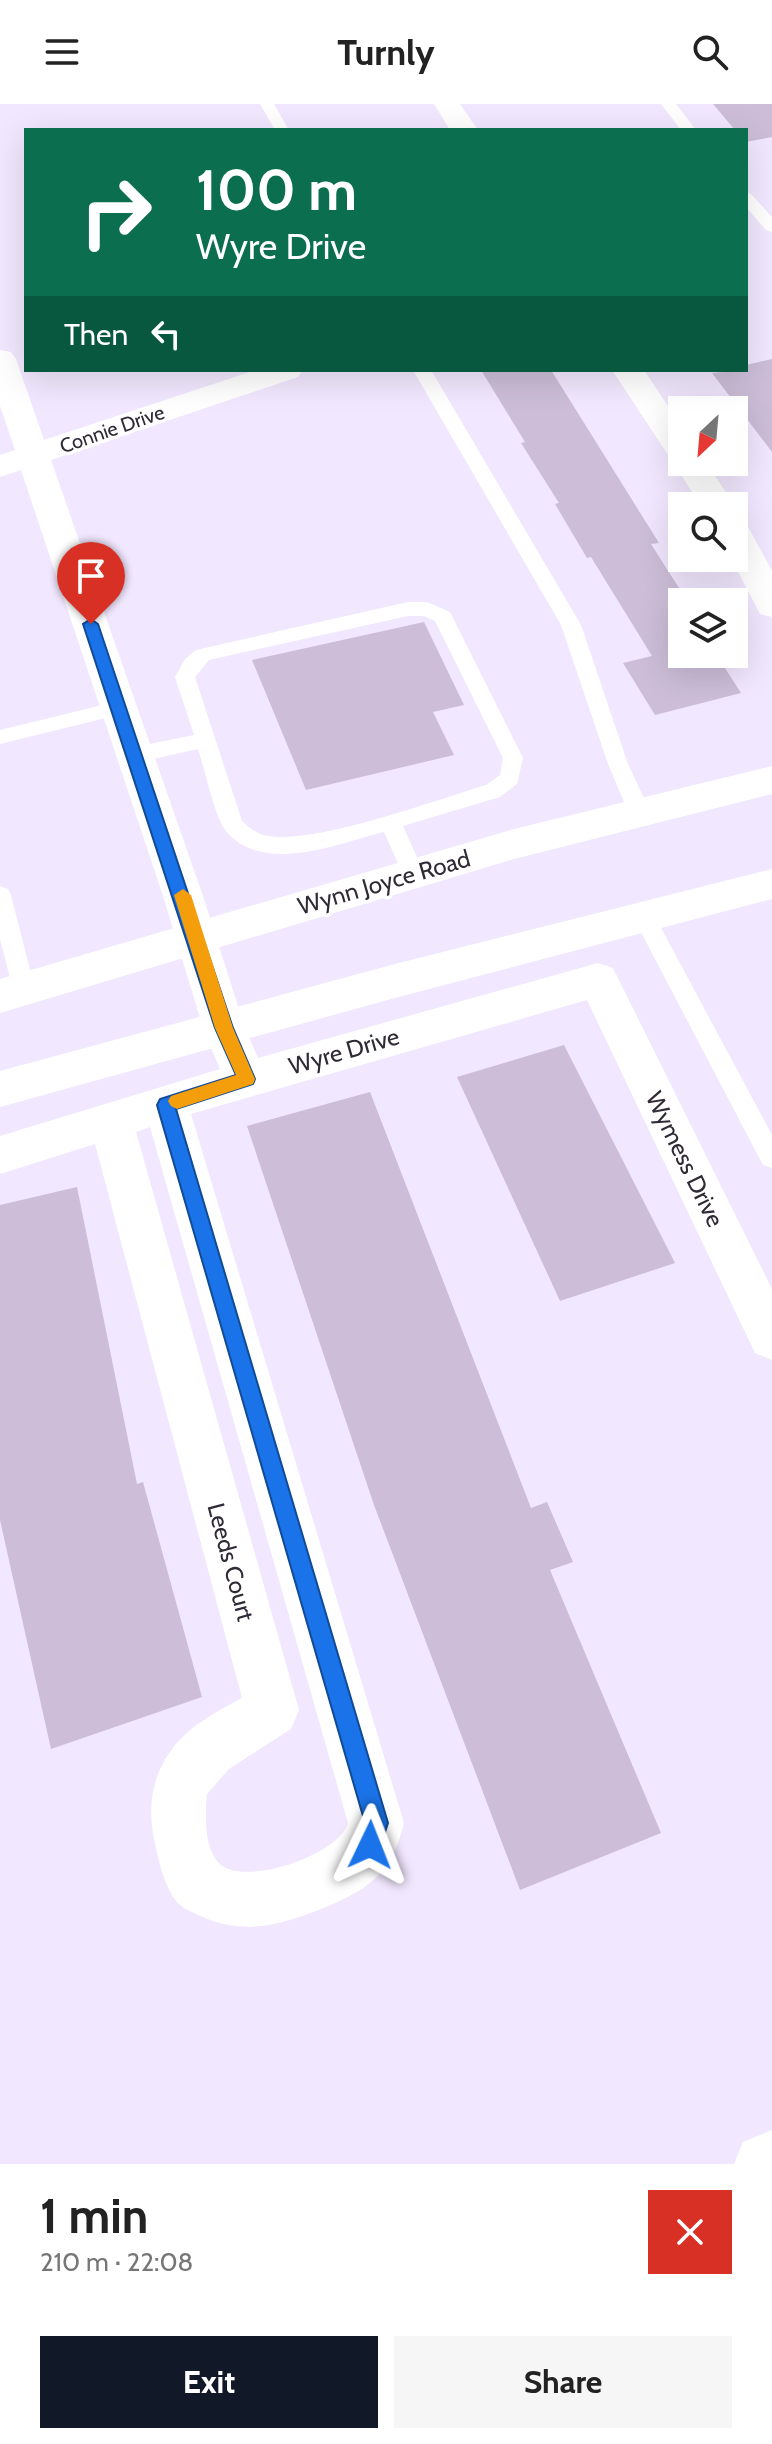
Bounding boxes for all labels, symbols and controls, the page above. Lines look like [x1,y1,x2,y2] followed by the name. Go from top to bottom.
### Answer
[40,30,84,74] icon: menu
[337,30,435,74] text: Turnly
[688,30,732,74] icon: search
[196,156,357,224] text: 100 m
[64,160,168,264] icon: right
[196,224,366,268] text: Wyre Drive
[144,312,188,356] icon: left
[64,316,128,353] text: Then
[668,396,748,476] north arrow
[668,396,748,668] map controls
[56,400,168,458] street label: Connie Drive
[668,492,748,572] button: search
[57,542,125,624] pin
[69,554,113,598] icon: arrive
[668,588,748,668] button: layers
[294,844,474,920] street label: Wynn Joyce Road
[285,1021,403,1081] street label: Wyre Drive
[640,1087,730,1231] street label: Wymess Drive
[201,1500,261,1624] street label: Leeds Court
[328,1803,412,1887] position arrow
[40,2187,148,2245] text: 1 min
[648,2190,732,2274] button: close
[40,2246,193,2278] text: 210 m · 22:08
[40,2336,378,2428] button: Exit
[394,2336,732,2428] button: Share

